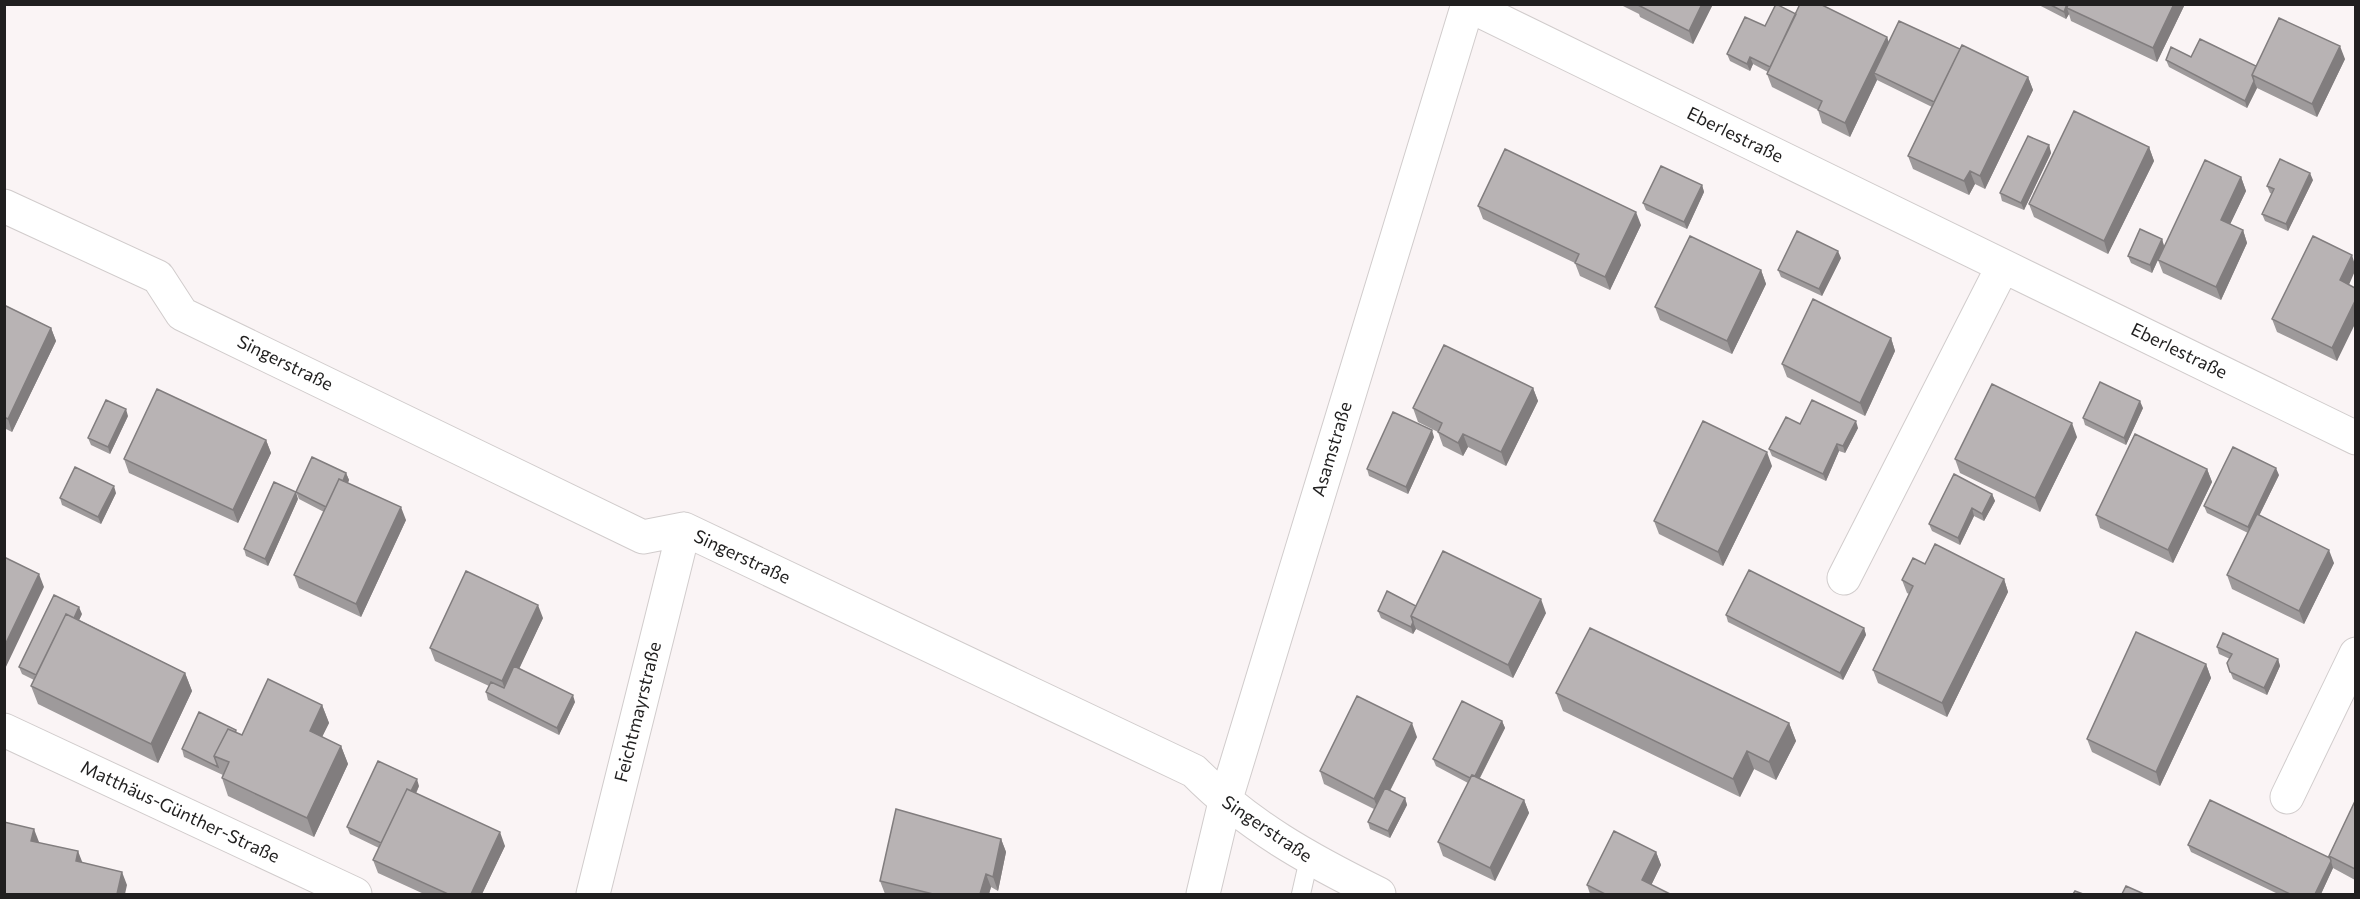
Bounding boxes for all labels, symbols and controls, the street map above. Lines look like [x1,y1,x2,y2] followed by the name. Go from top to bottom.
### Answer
[1684,101,1787,167] street label: Eberlestraße
[2128,317,2231,383] street label: Eberlestraße
[234,329,337,395] street label: Singerstraße
[1306,399,1356,499] street label: Asamstraße
[691,524,794,588] street label: Singerstraße
[609,639,665,784] street label: Feichtmayrstraße
[78,755,283,867] street label: Matthäus-Günther-Straße
[1218,790,1317,866] street label: Singerstraße

